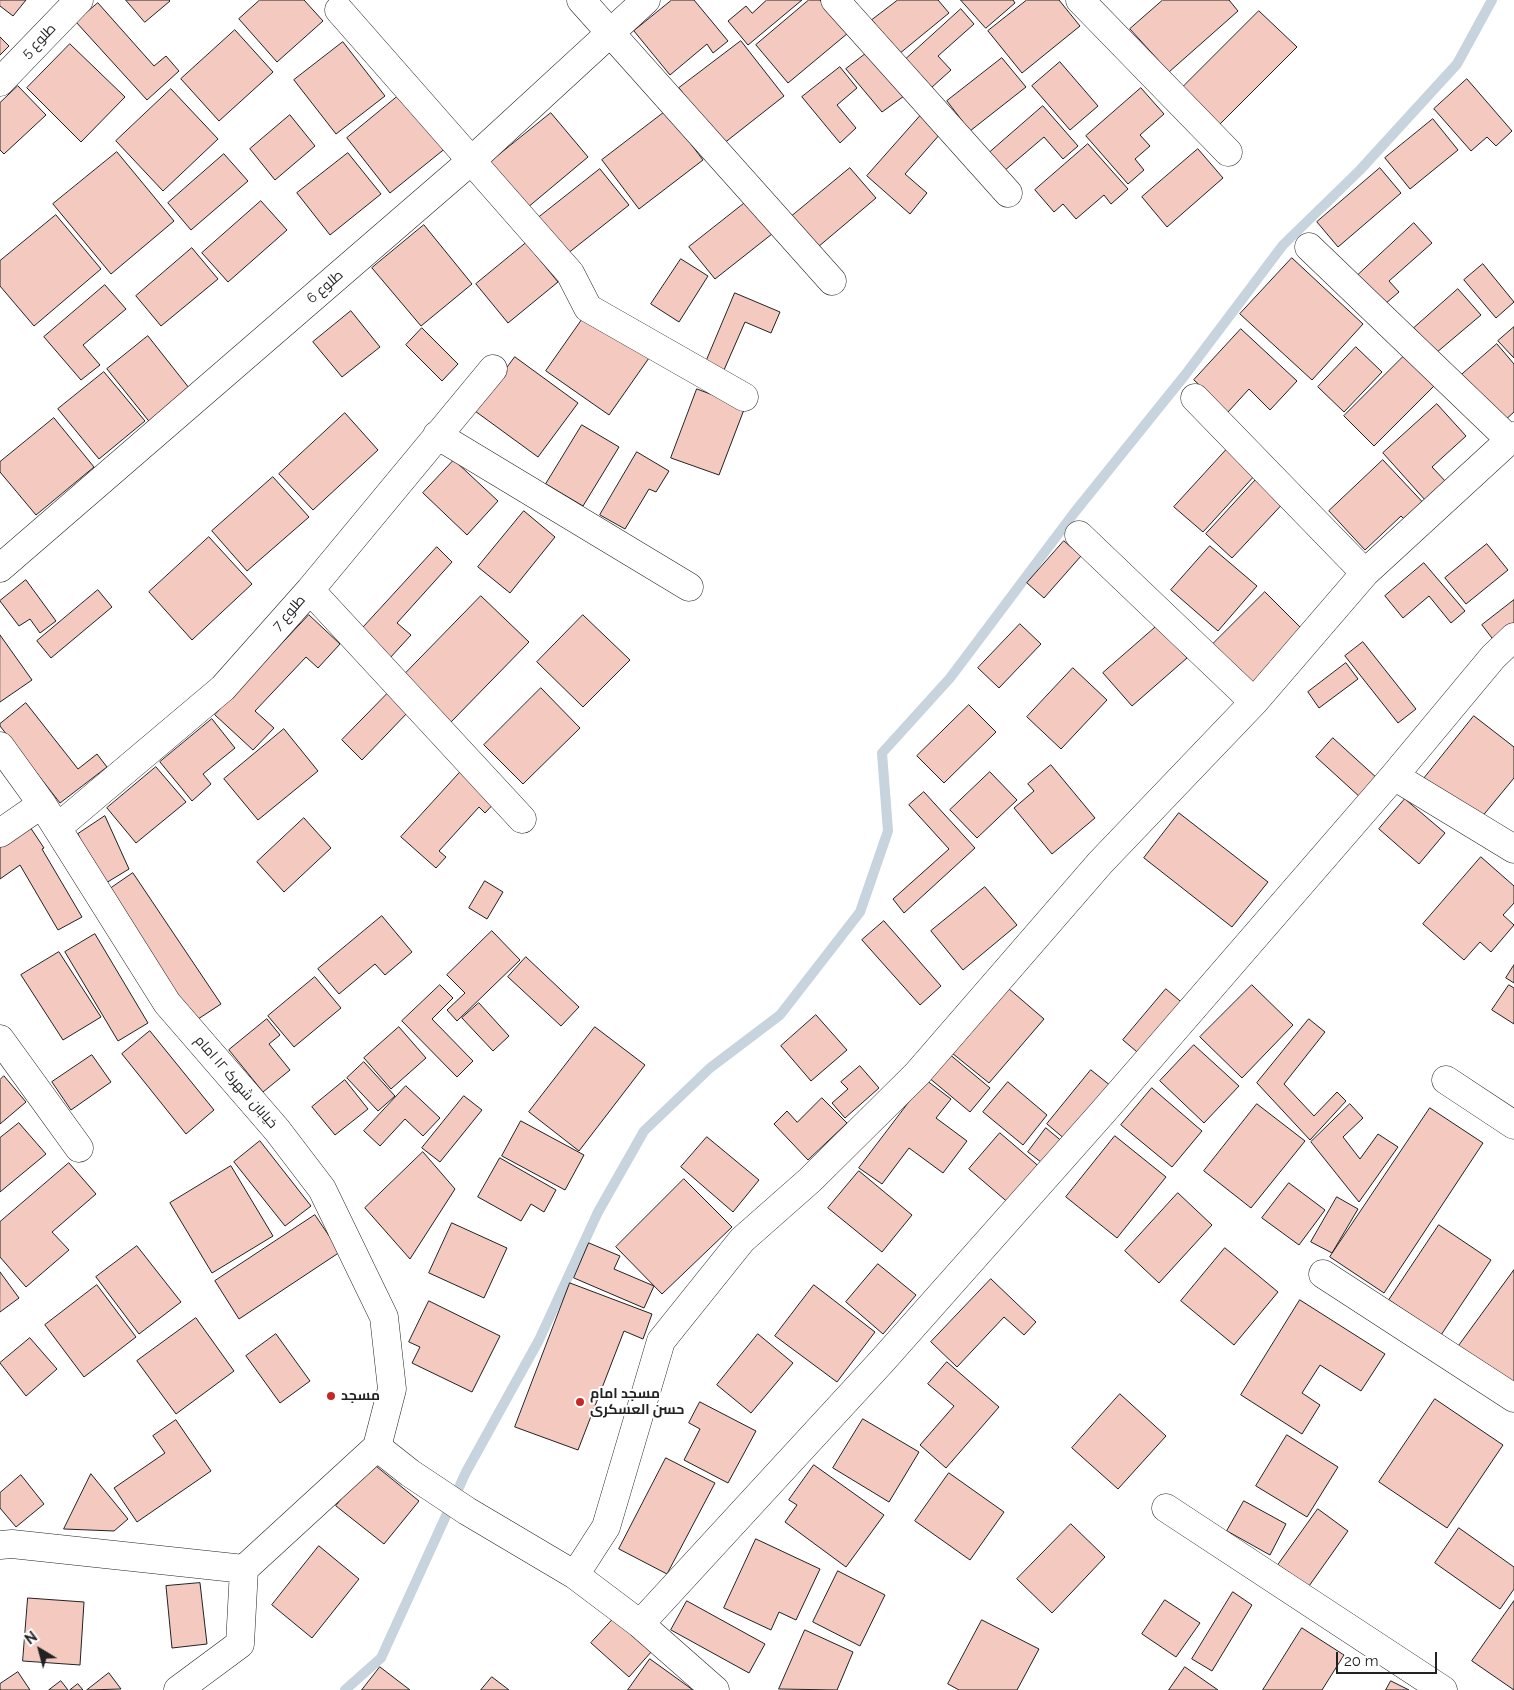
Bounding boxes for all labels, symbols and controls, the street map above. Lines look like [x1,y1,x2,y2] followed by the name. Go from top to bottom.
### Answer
[18,20,60,62] street label: طلوع 5
[303,267,347,307] street label: طلوع 6
[269,592,309,634] street label: طلوع 7
[191,1032,281,1132] street label: خیابان شهرک ۱۲ امام
[590,1386,684,1418] place label: مسجد امام حسن العسکری
[341,1388,380,1404] place label: مسجد
[325,1390,337,1402] marker: مسجد
[574,1396,586,1408] marker: مسجد امام حسن العسکری
[15,1625,65,1675] north arrow
[22,1628,40,1648] text: N
[1339,1642,1440,1674] scale bar
[1344,1652,1379,1670] text: 20 m

